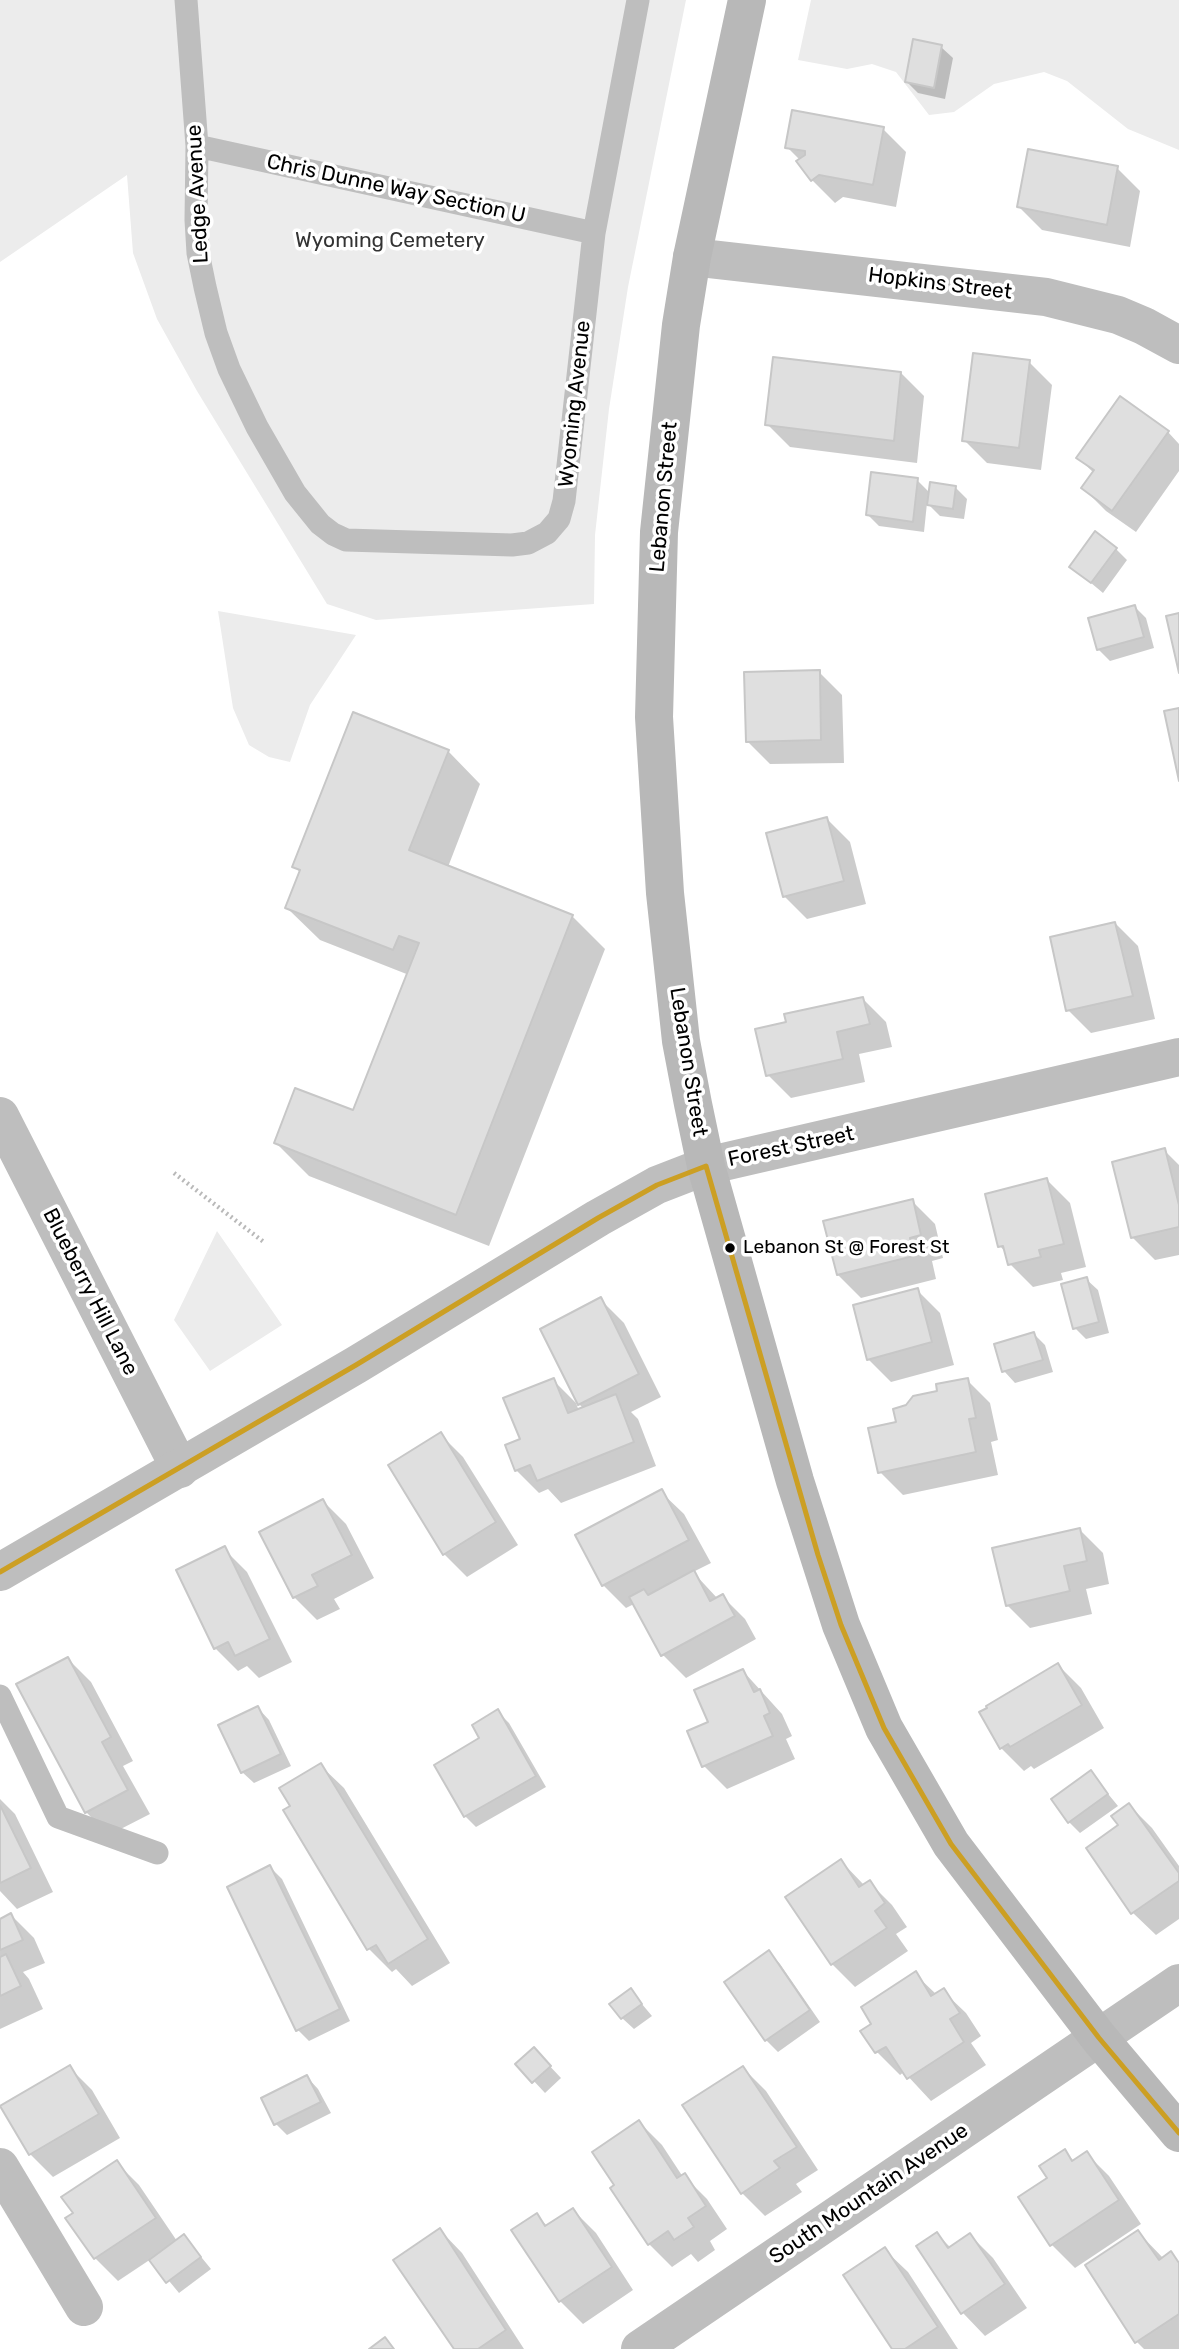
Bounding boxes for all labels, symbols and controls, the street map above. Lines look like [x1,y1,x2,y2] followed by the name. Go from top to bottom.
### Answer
[182,124,214,264] street label: Ledge Avenue
[264,149,528,229] street label: Chris Dunne Way Section U
[295,228,485,254] park label: Wyoming Cemetery
[867,263,1013,305] street label: Hopkins Street
[554,319,596,489] street label: Wyoming Avenue
[645,421,683,573] street label: Lebanon Street
[664,986,712,1138] street label: Lebanon Street
[726,1121,856,1173] street label: Forest Street
[37,1204,143,1380] street label: Blueberry Hill Lane
[743,1237,949,1259] place label: Lebanon St @ Forest St
[723,1241,737,1255] marker: Lebanon St @ Forest St
[765,2118,973,2270] street label: South Mountain Avenue

